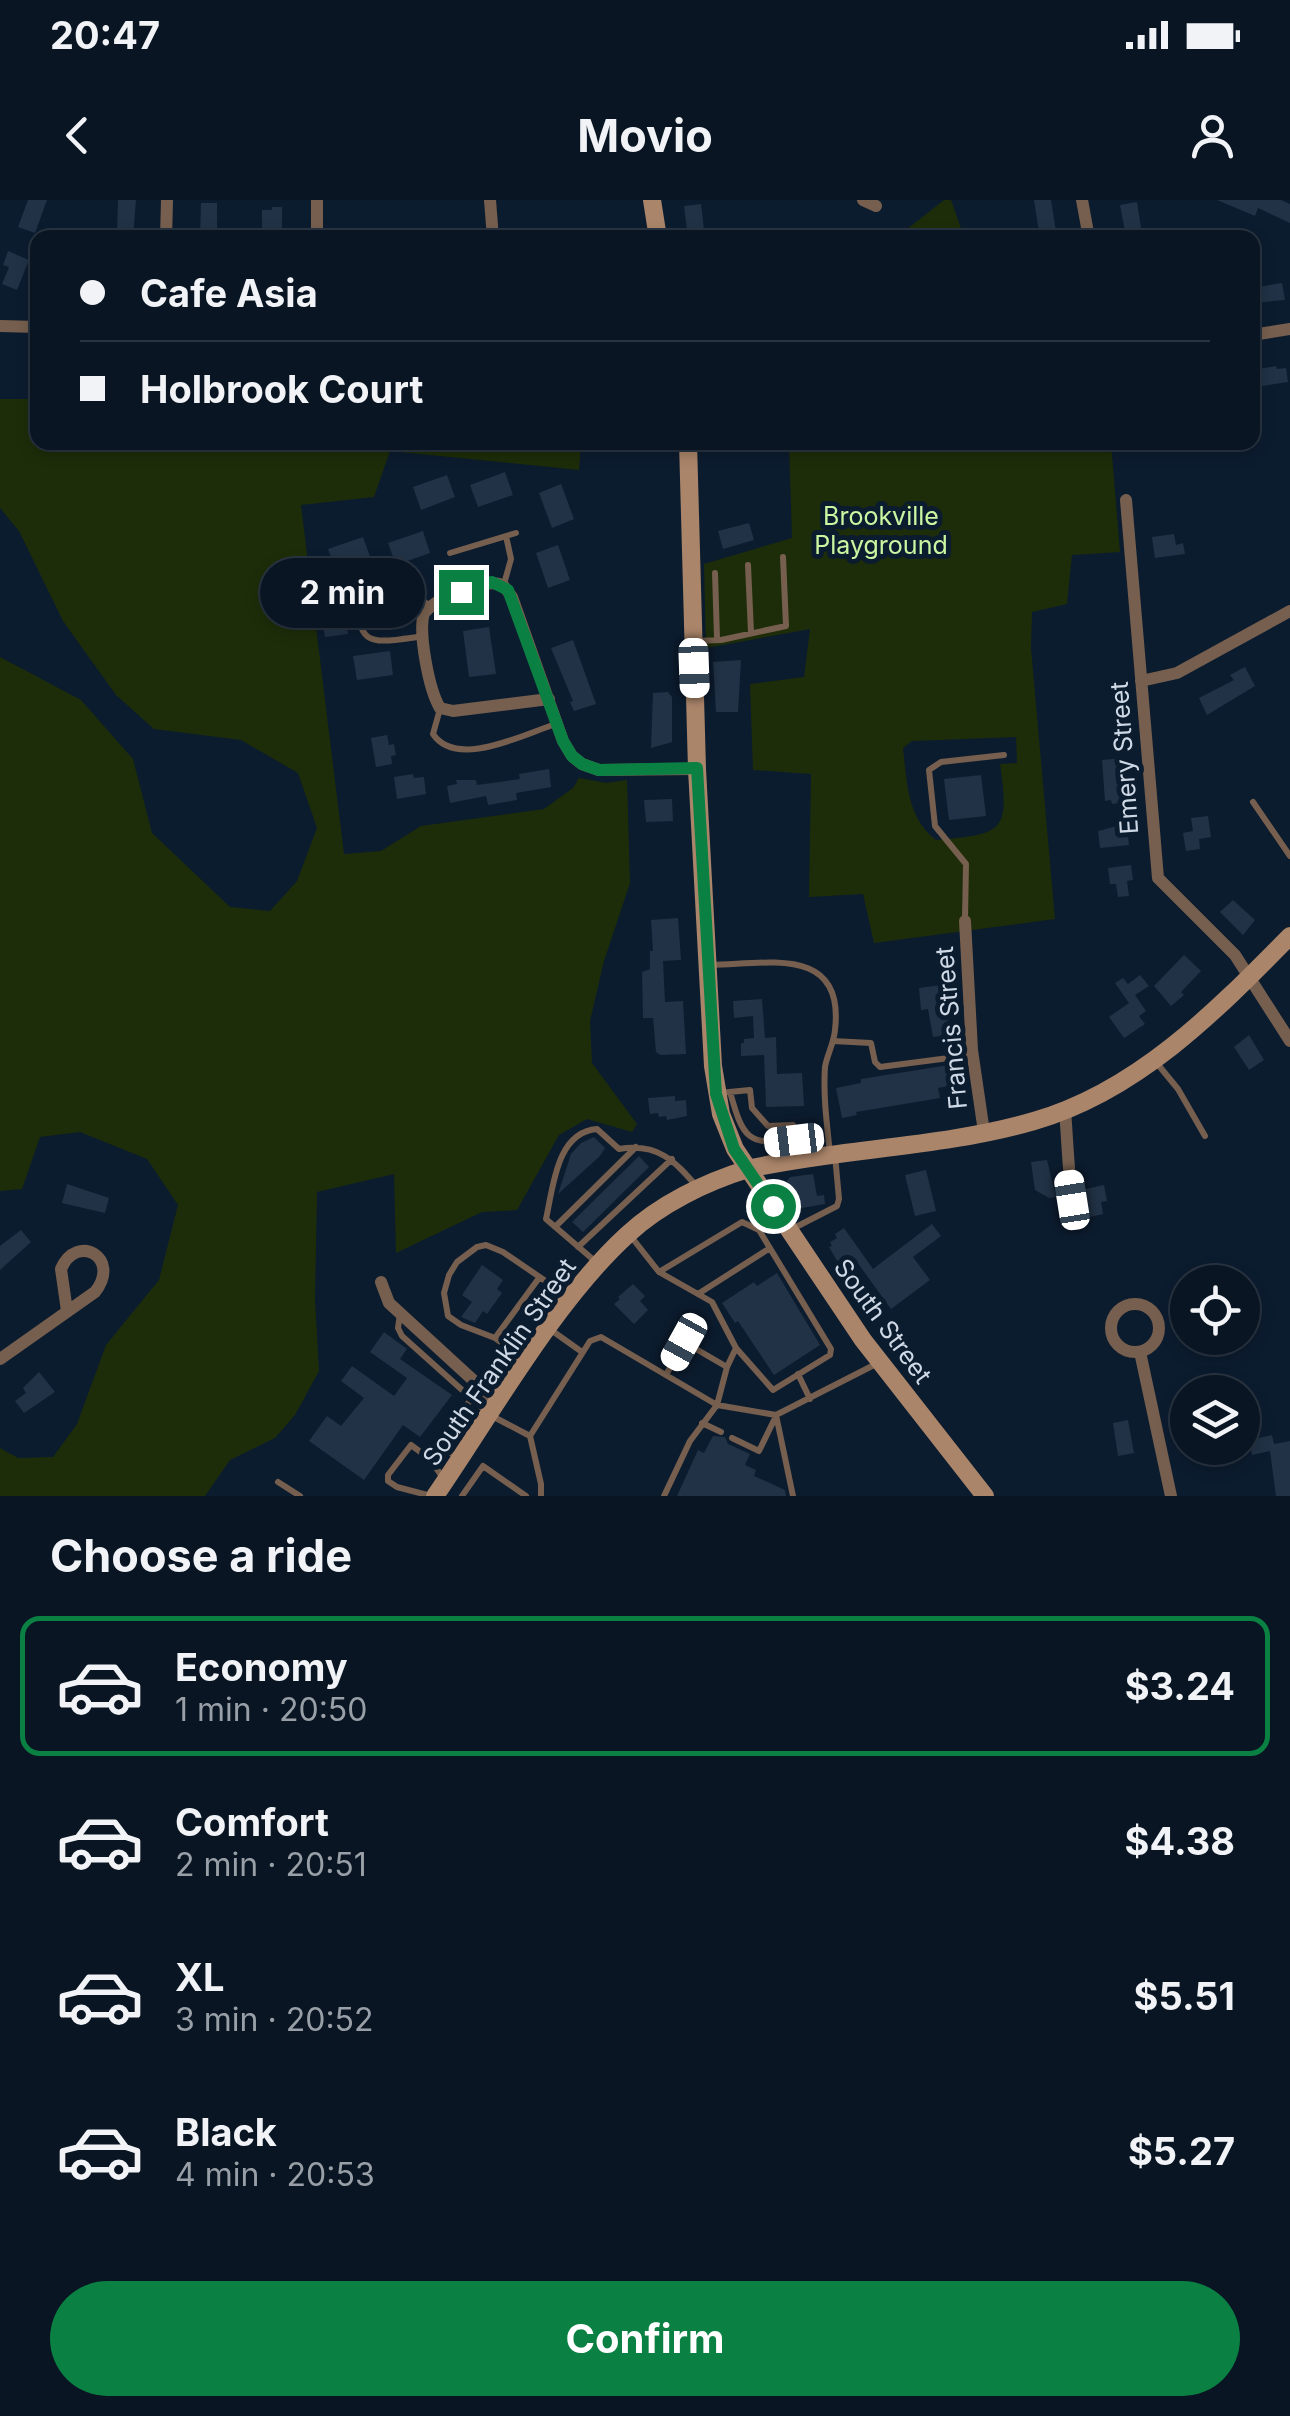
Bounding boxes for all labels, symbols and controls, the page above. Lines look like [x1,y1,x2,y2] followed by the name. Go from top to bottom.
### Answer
[50,12,160,58] text: 20:47
[50,108,105,163] icon: back
[577,108,713,163] text: Movio
[1185,108,1240,163] icon: person
[140,270,318,316] text: Cafe Asia
[140,366,423,412] text: Holbrook Court
[814,501,948,560] park label: Brookville Playground
[261,557,426,627] callout: 2 min
[439,570,484,615] route end
[300,573,385,612] text: 2 min
[678,637,710,699] car
[1104,681,1144,835] street label: Emery Street
[929,945,973,1111] street label: Francis Street
[762,1121,826,1159] car
[1052,1168,1092,1232] car
[751,1184,796,1229] route start
[416,1253,582,1471] street label: South Franklin Street
[828,1253,938,1389] street label: South Street
[1170,1265,1260,1465] map controls
[1170,1265,1260,1355] button: locate
[656,1308,712,1376] car
[1170,1375,1260,1465] button: layers
[50,1528,352,1583] text: Choose a ride
[55,1641,145,1731] icon: car
[175,1644,348,1690] text: Economy
[1125,1663,1235,1709] text: $3.24
[175,1690,367,1729] text: 1 min · 20:50
[55,1796,145,1886] icon: car
[175,1799,329,1845] text: Comfort
[1125,1818,1235,1864] text: $4.38
[175,1845,367,1884] text: 2 min · 20:51
[55,1951,145,2041] icon: car
[175,1954,225,2000] text: XL
[1134,1973,1235,2019] text: $5.51
[175,2000,374,2039] text: 3 min · 20:52
[55,2106,145,2196] icon: car
[175,2109,277,2155] text: Black
[1128,2128,1235,2174] text: $5.27
[175,2155,375,2194] text: 4 min · 20:53
[50,2281,1240,2396] button: Confirm

